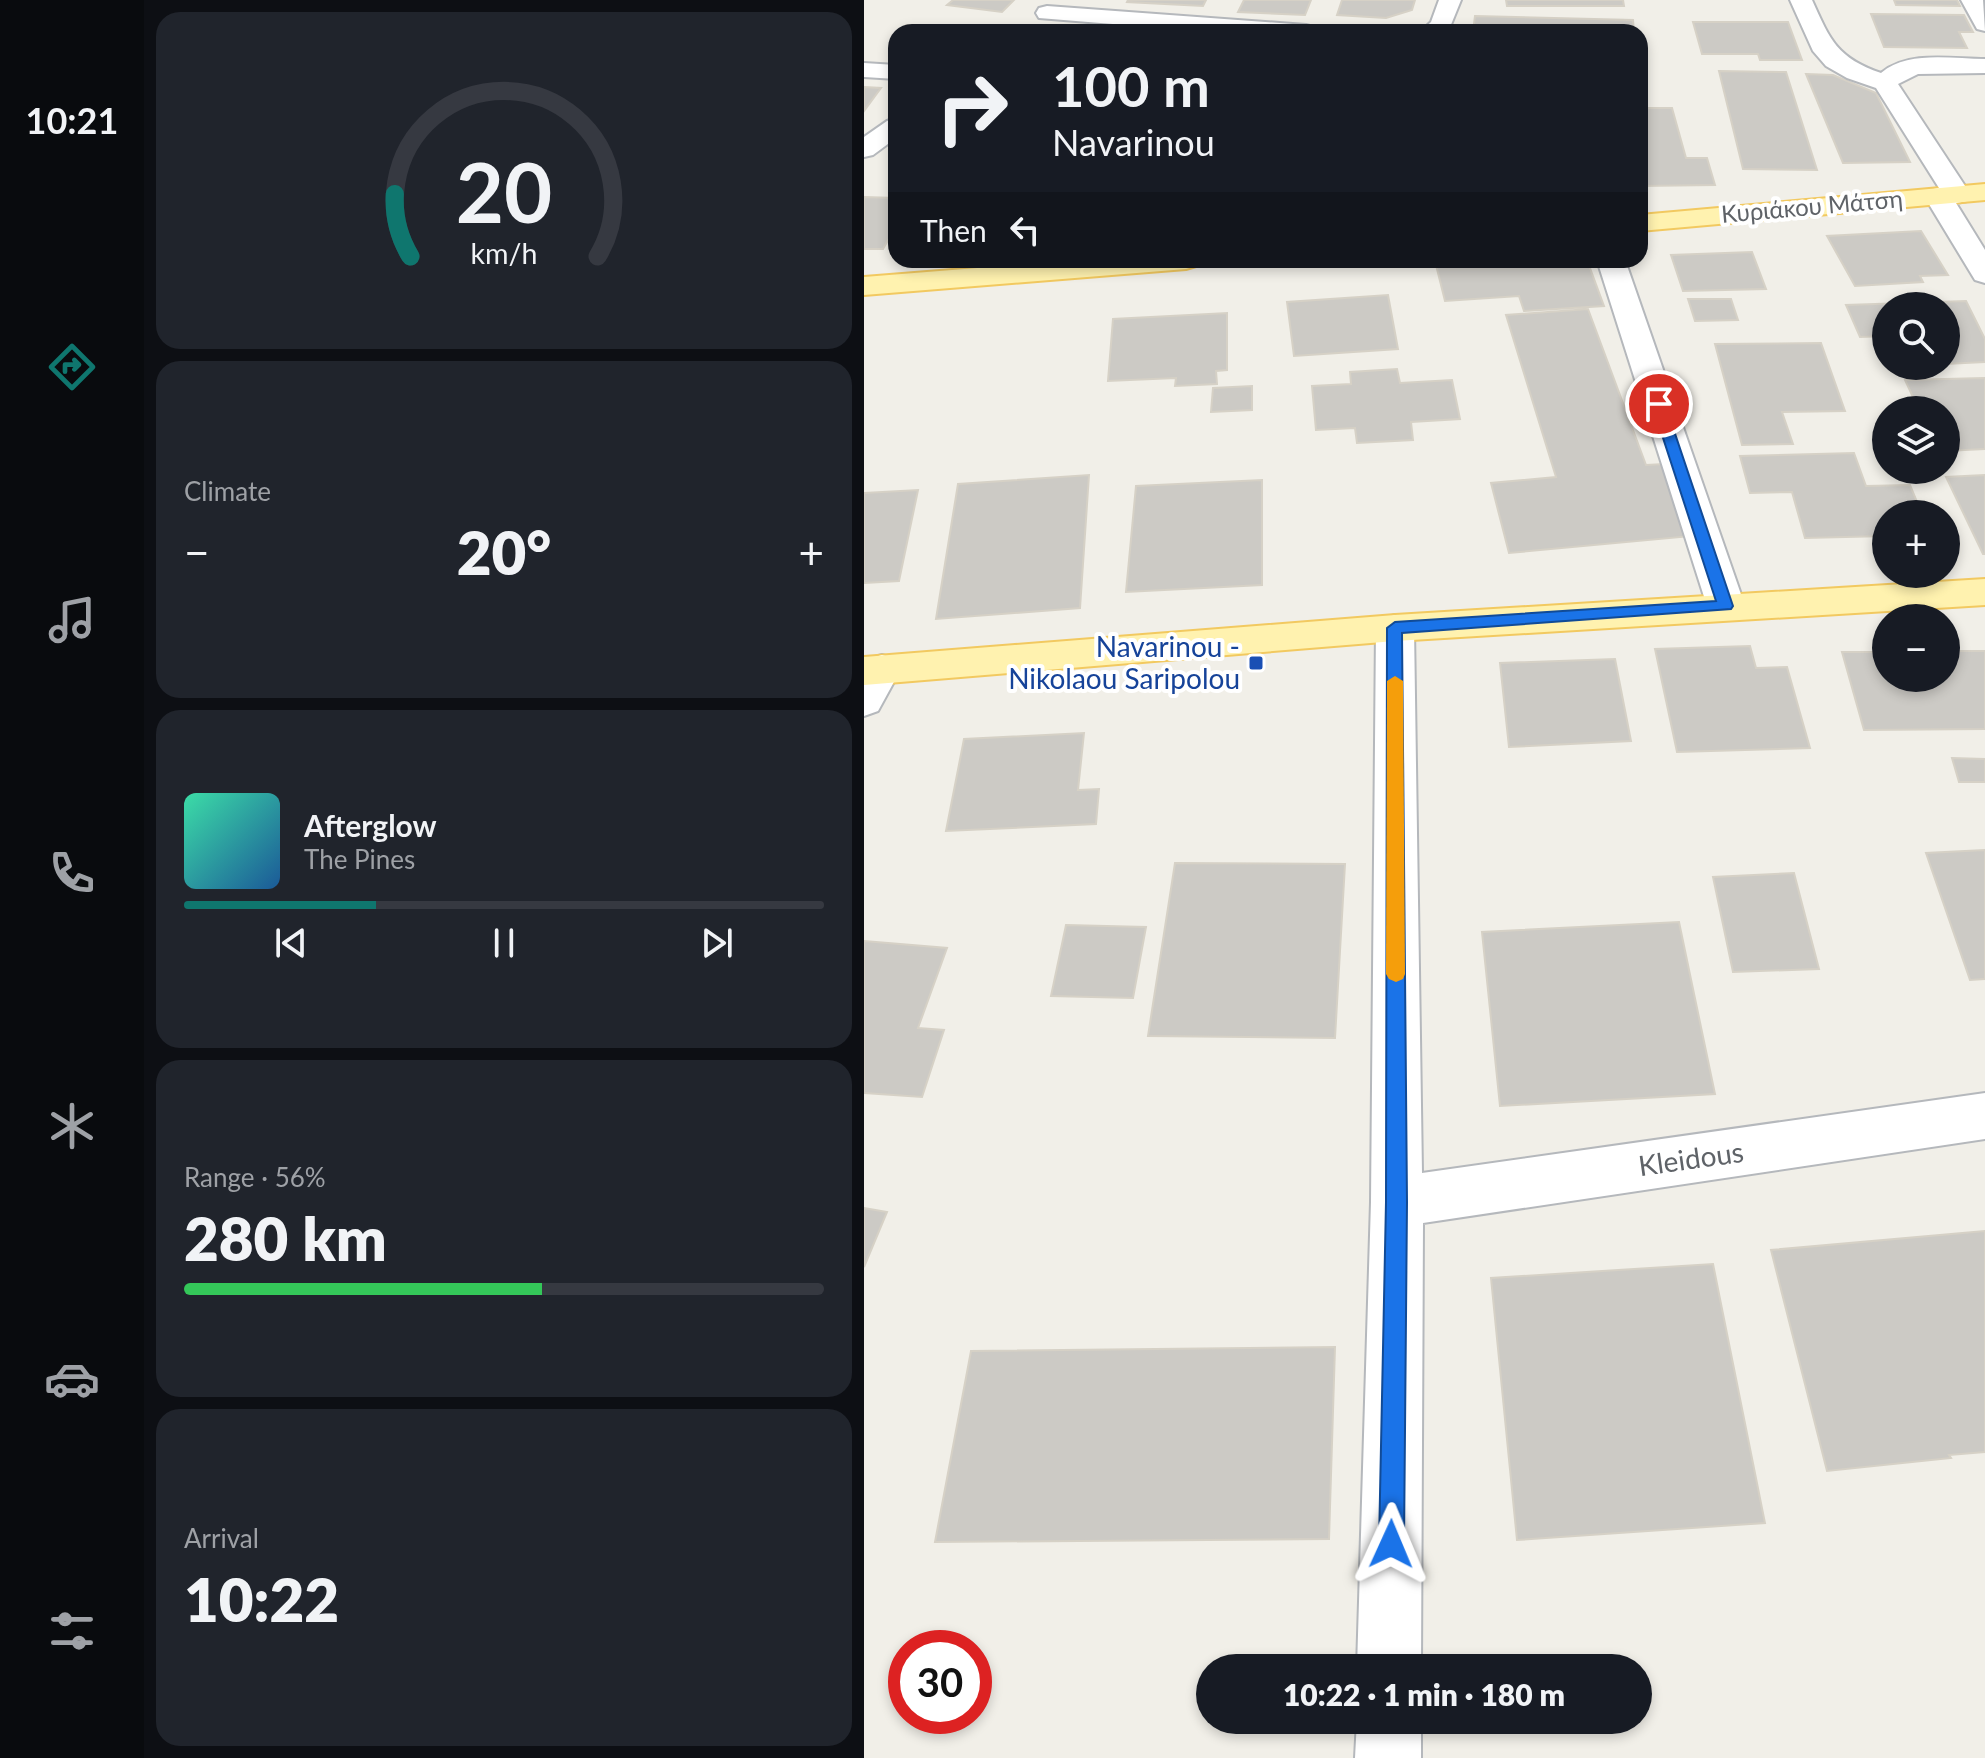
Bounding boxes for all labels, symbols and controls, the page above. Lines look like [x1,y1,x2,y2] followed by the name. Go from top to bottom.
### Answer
[1052,52,1210,119] text: 100 m
[920,56,1024,160] icon: right
[26,98,118,142] text: 10:21
[1052,120,1215,164] text: Navarinou
[456,140,552,240] text: 20
[1720,183,1904,228] street label: Κυριάκου Μάτση
[1003,208,1047,252] icon: left
[920,212,987,248] text: Then
[471,236,537,270] text: km/h
[1872,292,1960,692] map controls
[1872,292,1960,380] button: search
[44,339,100,395] icon: directions
[1625,370,1693,438] pin
[1637,382,1681,426] icon: arrive
[1872,396,1960,484] button: layers
[184,475,271,507] text: Climate
[1872,500,1960,588] button: +
[457,516,551,588] text: 20°
[184,526,210,578] text: −
[798,526,824,578] text: +
[44,592,100,648] icon: music
[1872,604,1960,692] button: −
[1008,629,1240,695] place label: Navarinou - Nikolaou Saripolou
[1247,654,1265,672] marker: Navarinou - Nikolaou Saripolou
[304,807,437,843] text: Afterglow
[304,843,415,875] text: The Pines
[44,845,100,901] icon: phone
[269,921,313,965] icon: previous
[482,921,526,965] icon: pause
[695,921,739,965] icon: next
[44,1098,100,1154] icon: climate
[1636,1134,1746,1182] street label: Kleidous
[184,1161,326,1193] text: Range · 56%
[184,1202,387,1274] text: 280 km
[44,1351,100,1407] icon: car
[1349,1502,1433,1586] position arrow
[184,1522,259,1554] text: Arrival
[184,1563,339,1635] text: 10:22
[44,1603,100,1659] icon: filters
[888,1630,992,1734] speed limit sign: 30
[1283,1676,1565,1712] text: 10:22 · 1 min · 180 m

